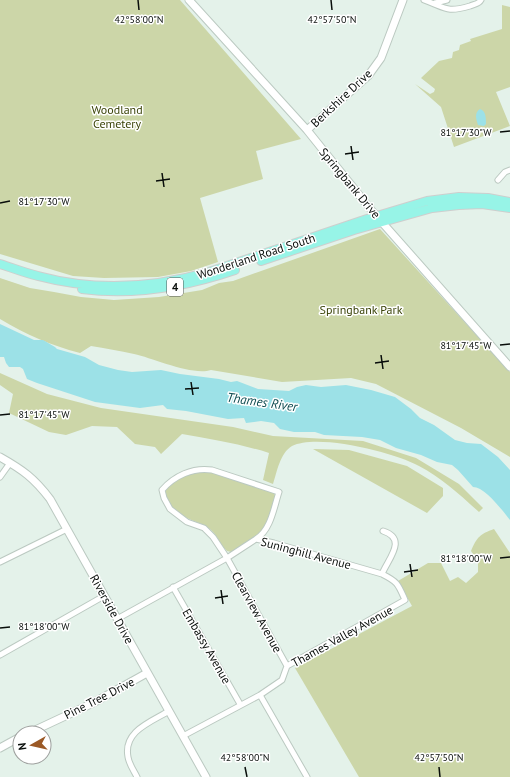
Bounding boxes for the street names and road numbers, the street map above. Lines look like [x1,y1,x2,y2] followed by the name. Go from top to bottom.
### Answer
[307,66,375,130] street label: Berkshire Drive
[316,145,384,221] street label: Springbank Drive
[195,230,317,282] street label: Wonderland Road South
[167,278,183,296] road number: 4
[259,534,353,572] street label: Suninghill Avenue
[229,569,285,655] street label: Clearview Avenue
[87,572,137,646] street label: Riverside Drive
[289,602,395,670] street label: Thames Valley Avenue
[179,606,235,686] street label: Embassy Avenue
[61,674,137,722] street label: Pine Tree Drive

